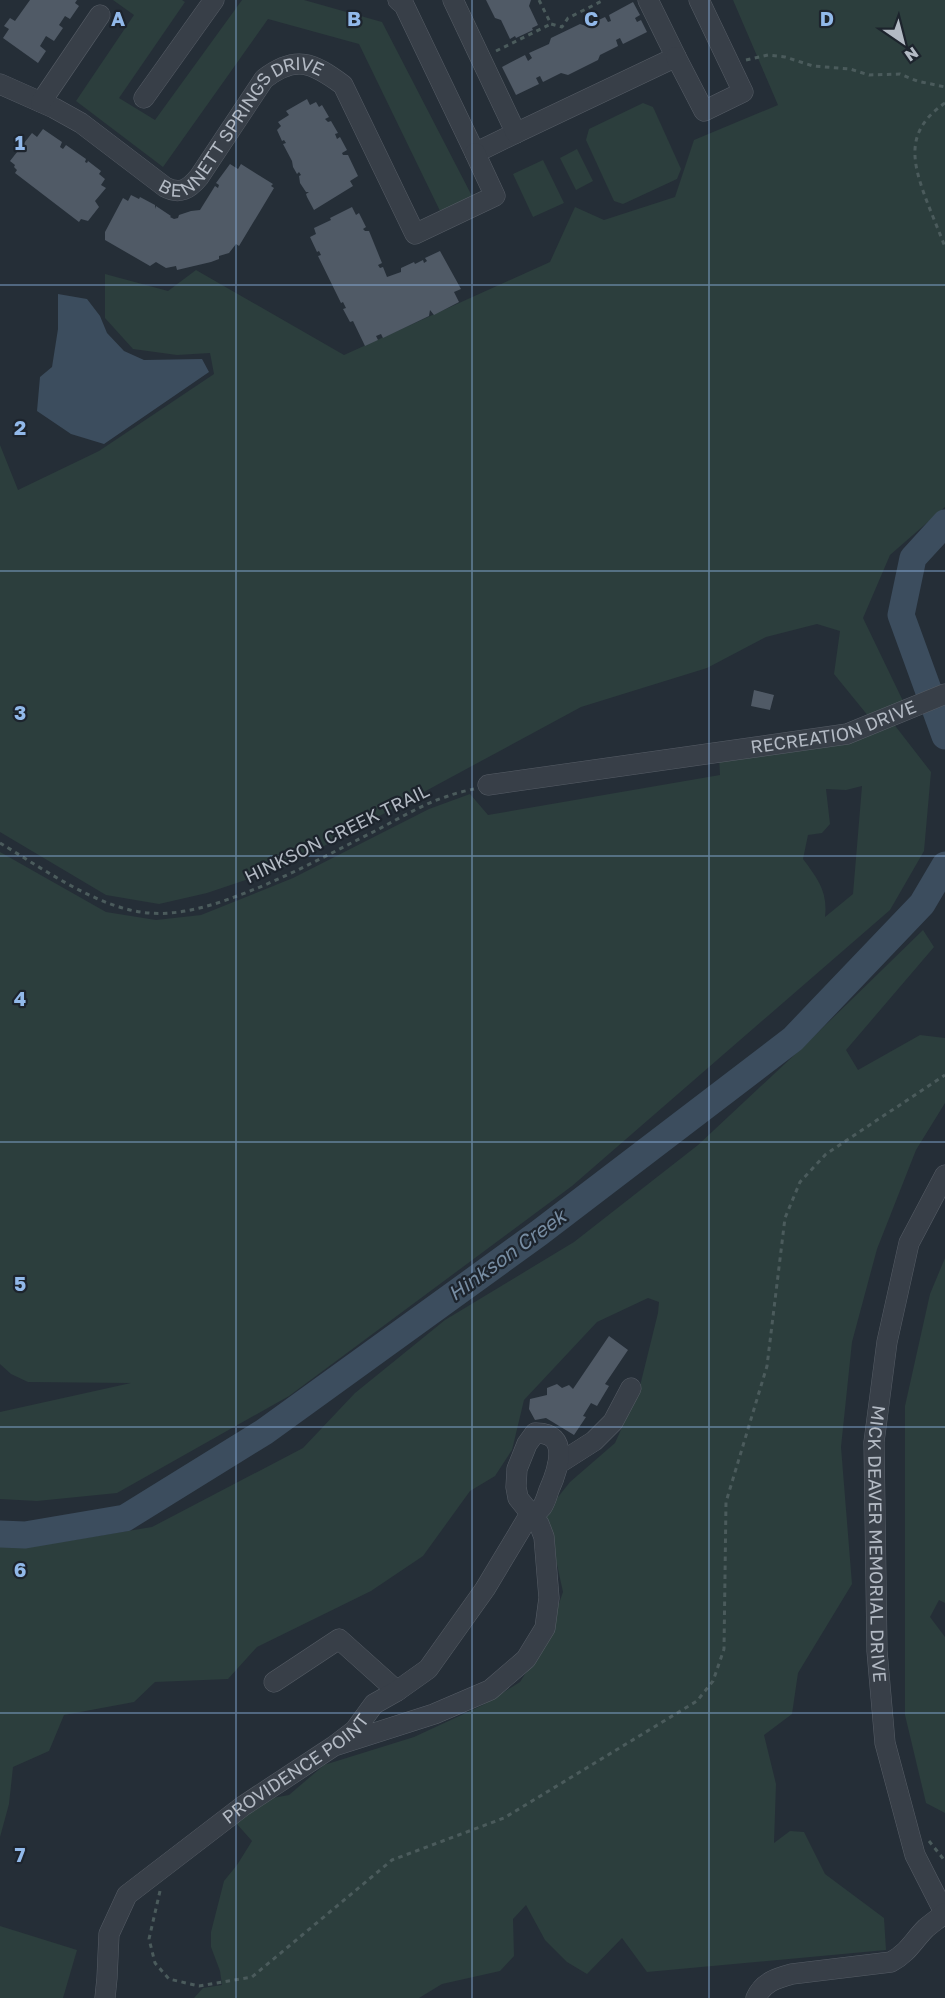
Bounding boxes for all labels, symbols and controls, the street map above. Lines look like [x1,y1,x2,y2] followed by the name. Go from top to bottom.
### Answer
[111,6,125,30] text: A
[347,6,361,30] text: B
[584,6,598,30] text: C
[820,6,834,30] text: D
[873,12,933,72] north arrow
[901,43,922,66] text: N
[155,52,328,201] street label: BENNETT SPRINGS DRIVE
[15,130,25,154] text: 1
[14,415,26,439] text: 2
[749,695,919,758] street label: RECREATION DRIVE
[14,700,26,724] text: 3
[241,779,433,887] street label: HINKSON CREEK TRAIL
[14,986,26,1010] text: 4
[443,1202,572,1305] water label: Hinkson Creek
[14,1271,26,1295] text: 5
[864,1404,892,1683] street label: MICK DEAVER MEMORIAL DRIVE
[14,1557,26,1581] text: 6
[217,1709,373,1828] street label: PROVIDENCE POINT
[15,1842,26,1866] text: 7

